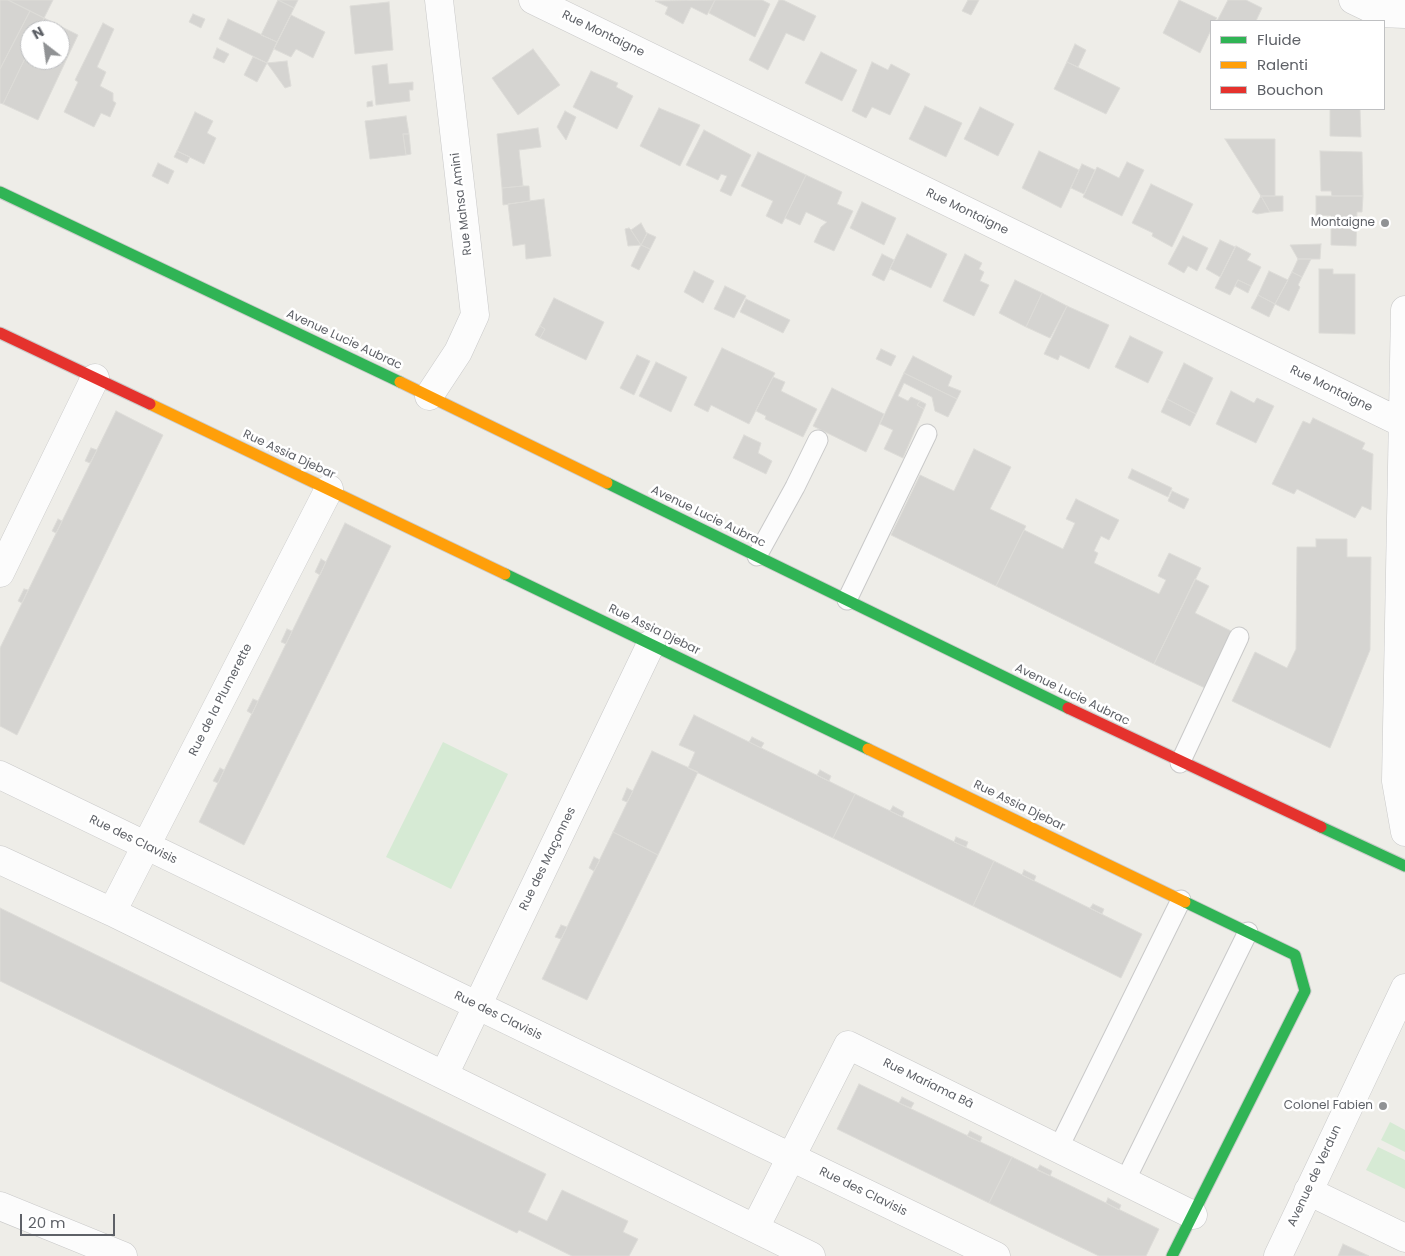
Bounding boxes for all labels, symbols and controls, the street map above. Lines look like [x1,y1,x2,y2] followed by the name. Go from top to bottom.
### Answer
[559,8,647,60] street label: Rue Montaigne
[20,20,70,70] north arrow
[1210,20,1385,110] legend
[28,22,48,44] text: N
[1257,29,1301,50] text: Fluide
[1257,54,1308,75] text: Ralenti
[1257,79,1323,100] text: Bouchon
[449,152,475,256] street label: Rue Mahsa Amini
[923,186,1011,238] street label: Rue Montaigne
[1311,216,1375,230] place label: Montaigne
[1379,217,1391,229] marker: Montaigne
[284,307,404,373] street label: Avenue Lucie Aubrac
[1287,363,1375,415] street label: Rue Montaigne
[241,427,337,483] street label: Rue Assia Djebar
[648,483,768,551] street label: Avenue Lucie Aubrac
[606,602,702,658] street label: Rue Assia Djebar
[186,641,256,759] street label: Rue de la Plumerette
[1012,661,1132,729] street label: Avenue Lucie Aubrac
[971,778,1067,834] street label: Rue Assia Djebar
[517,805,579,913] street label: Rue des Maçonnes
[87,812,179,868] street label: Rue des Clavisis
[452,988,544,1044] street label: Rue des Clavisis
[880,1056,976,1112] street label: Rue Mariama Bâ
[1284,1099,1373,1113] place label: Colonel Fabien
[1377,1100,1389,1112] marker: Colonel Fabien
[1285,1123,1345,1229] street label: Avenue de Verdun
[817,1164,909,1220] street label: Rue des Clavisis
[22,1204,118,1236] scale bar
[28,1212,66,1233] text: 20 m

